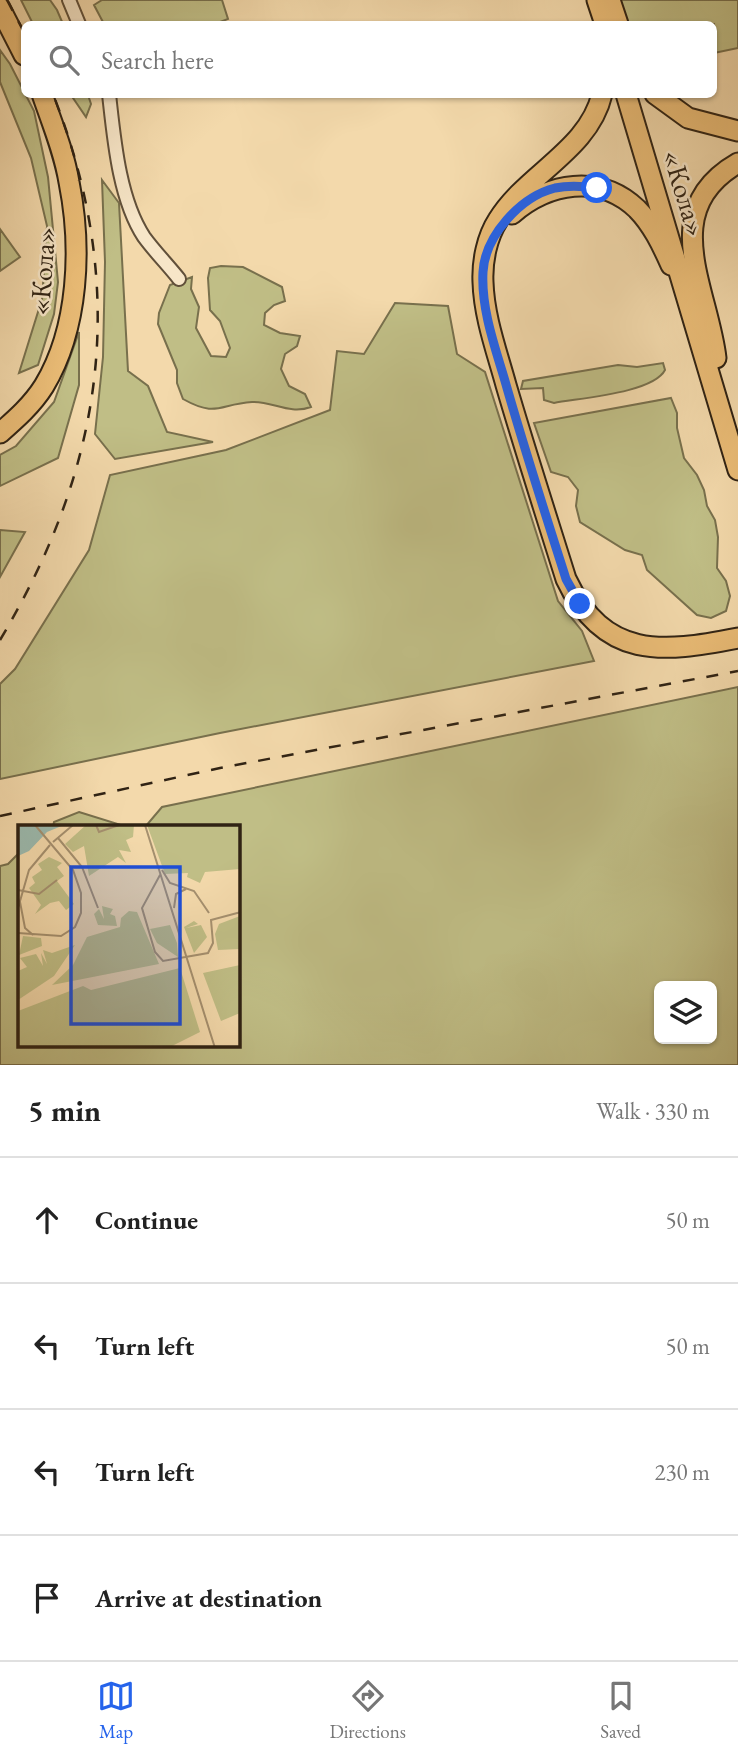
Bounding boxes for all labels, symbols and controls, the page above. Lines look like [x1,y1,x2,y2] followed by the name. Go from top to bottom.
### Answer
[21,21,717,98] search box
[45,41,83,79] icon: search
[101,43,214,77] text: Search here
[655,145,715,241] street label: «Кола»
[581,172,612,203] route start
[21,225,63,317] street label: «Кола»
[564,588,595,619] route end
[18,825,240,1048] inset map
[654,981,717,1044] map controls
[654,981,717,1044] button: layers
[28,1091,101,1130] text: 5 min
[596,1096,710,1126] text: Walk · 330 m
[28,1201,66,1239] icon: ahead
[95,1203,198,1237] text: Continue
[665,1205,710,1235] text: 50 m
[28,1327,66,1365] icon: left
[95,1329,194,1363] text: Turn left
[665,1331,710,1361] text: 50 m
[28,1453,66,1491] icon: left
[95,1455,194,1489] text: Turn left
[654,1457,710,1487] text: 230 m
[28,1579,66,1617] icon: arrive
[95,1581,322,1615] text: Arrive at destination
[97,1677,135,1744] tab: Map
[329,1677,406,1744] tab: Directions
[600,1677,641,1744] tab: Saved

